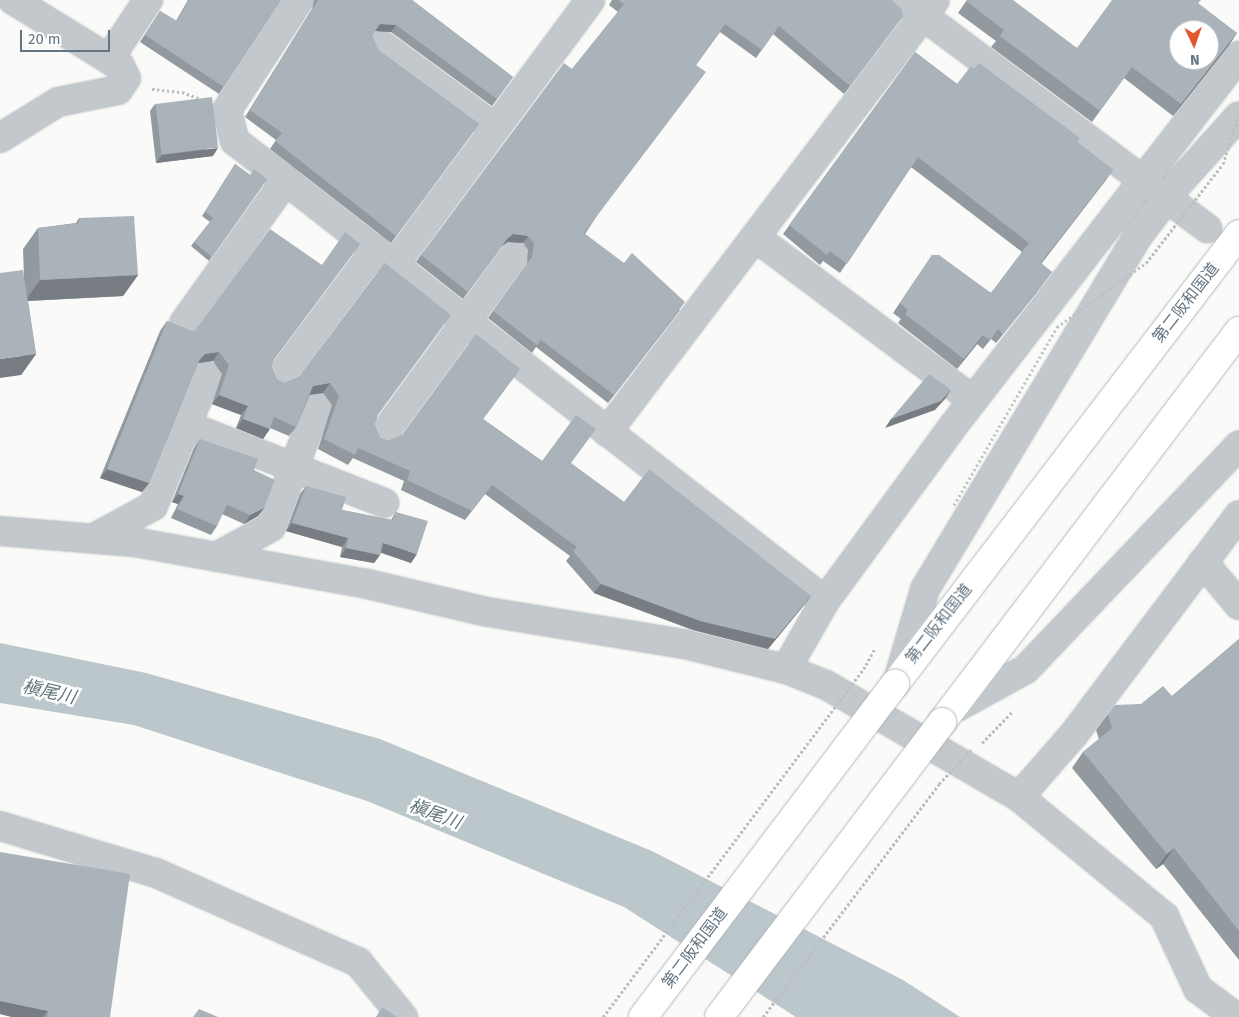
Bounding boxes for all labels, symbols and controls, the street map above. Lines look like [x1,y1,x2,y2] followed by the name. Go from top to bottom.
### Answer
[22,20,112,52] scale bar
[1169,20,1219,70] north arrow
[28,30,61,48] text: 20 m
[1190,51,1200,68] text: N
[1149,259,1223,347] street label: 第二阪和国道
[902,580,976,668] street label: 第二阪和国道
[20,675,78,709] water label: 槇尾川
[406,795,464,833] water label: 槇尾川
[658,904,732,992] street label: 第二阪和国道

